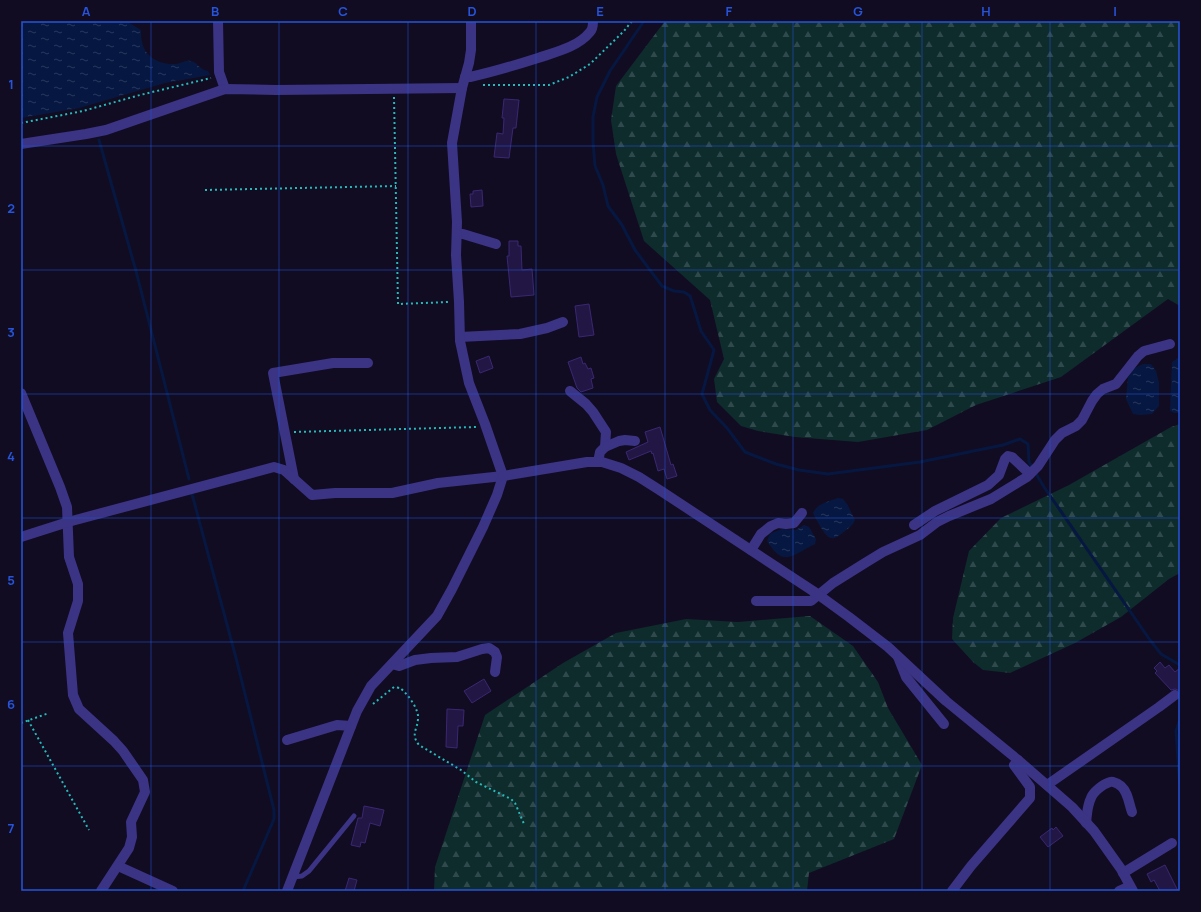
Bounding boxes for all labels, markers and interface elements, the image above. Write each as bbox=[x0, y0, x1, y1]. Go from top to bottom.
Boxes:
text: A bbox=[82, 2, 91, 20]
text: B bbox=[211, 2, 219, 20]
text: C bbox=[338, 2, 348, 20]
text: D bbox=[467, 2, 477, 20]
text: E bbox=[596, 2, 604, 20]
text: F bbox=[726, 2, 733, 20]
text: G bbox=[853, 2, 863, 20]
text: H bbox=[981, 2, 991, 20]
text: I bbox=[1113, 2, 1117, 20]
text: 1 bbox=[8, 75, 14, 93]
text: 2 bbox=[7, 199, 15, 217]
text: 3 bbox=[7, 323, 15, 341]
text: 4 bbox=[7, 447, 15, 465]
text: 5 bbox=[7, 571, 15, 589]
text: 6 bbox=[7, 695, 15, 713]
text: 7 bbox=[8, 819, 15, 837]

